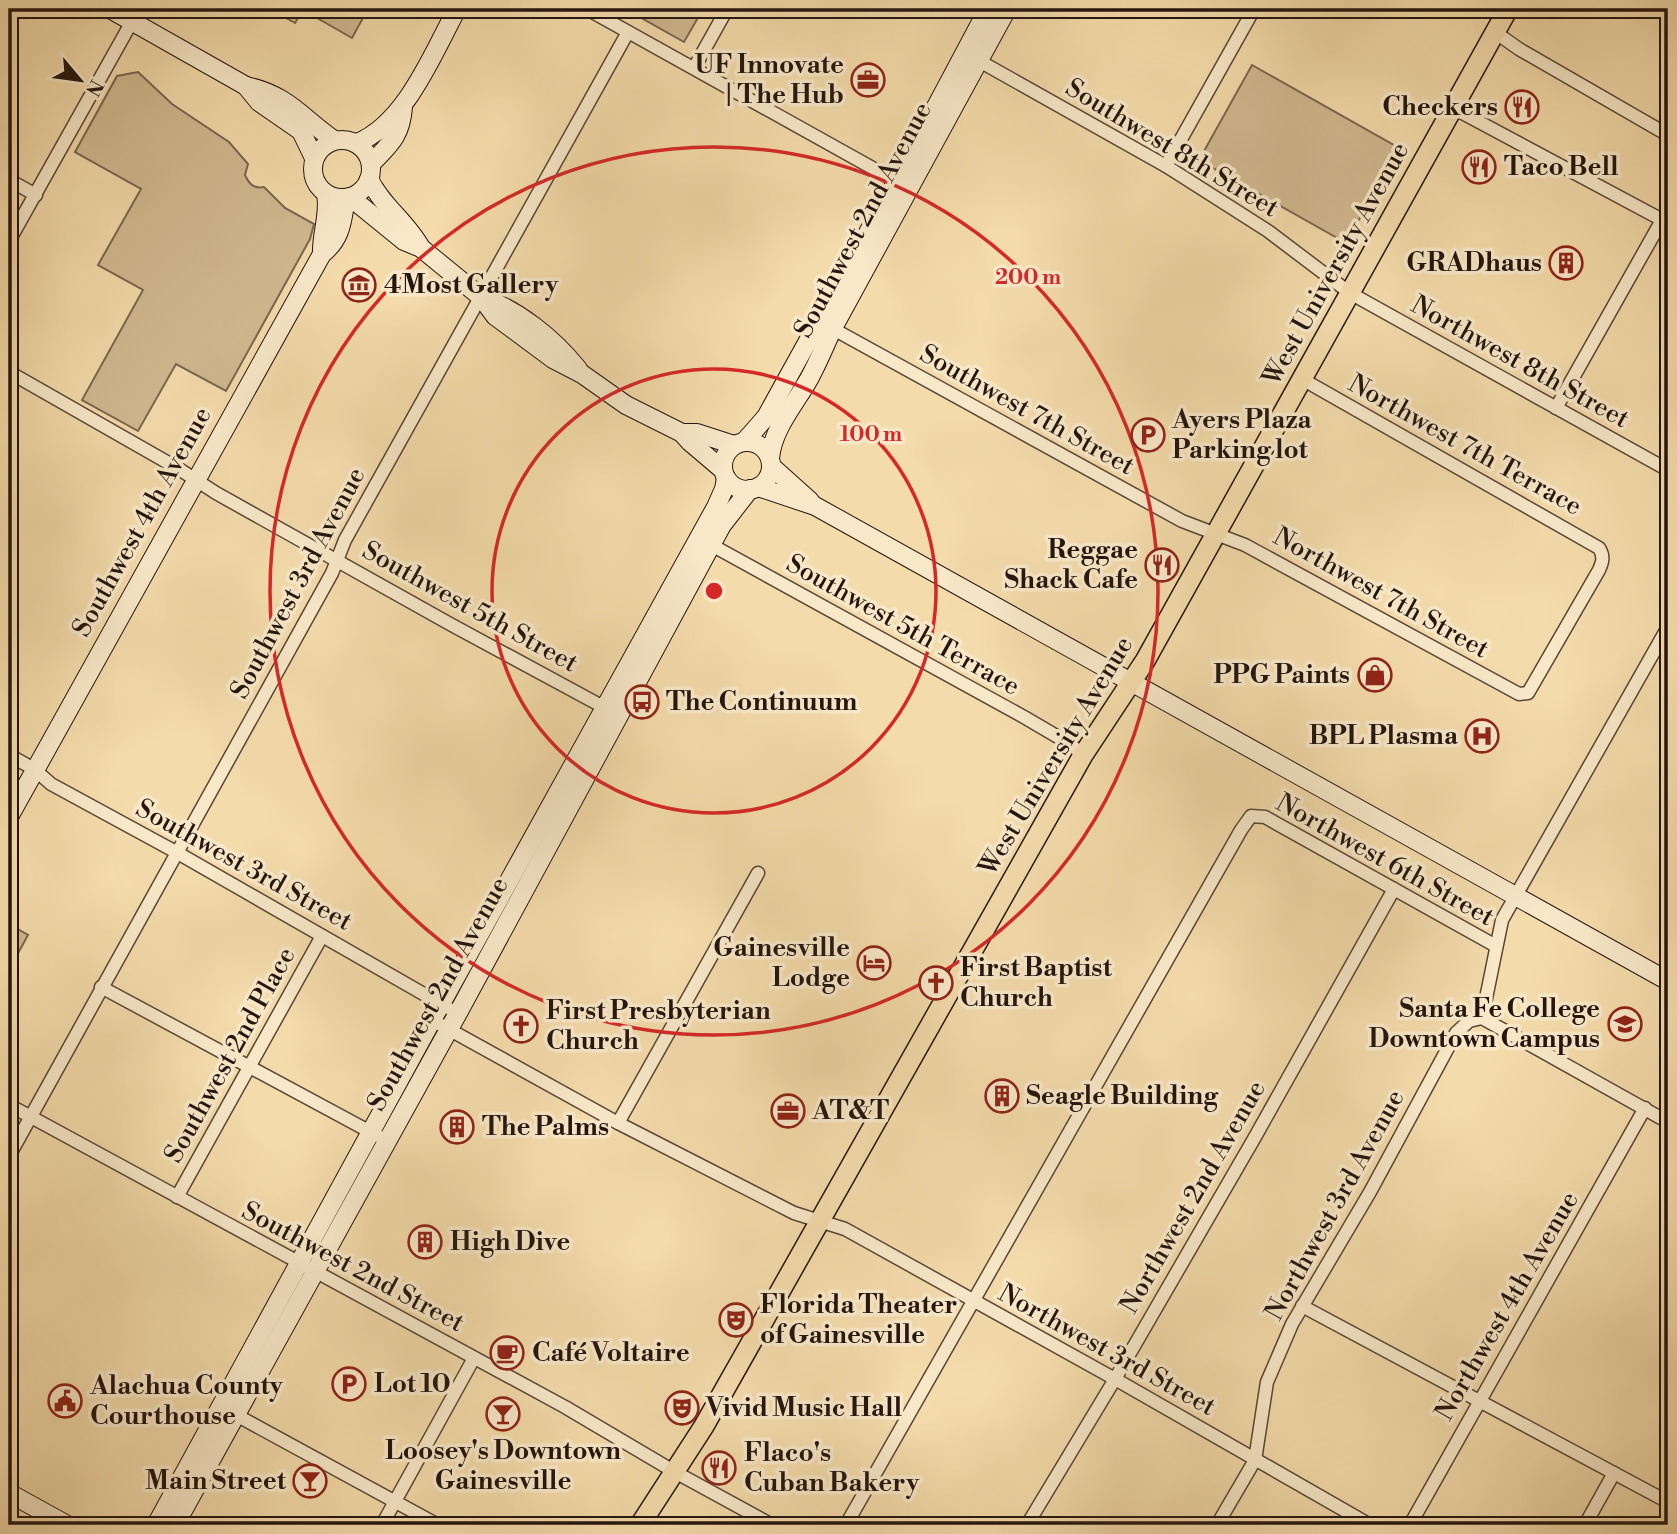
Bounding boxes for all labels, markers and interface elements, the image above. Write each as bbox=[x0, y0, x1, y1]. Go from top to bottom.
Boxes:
north arrow bbox=[46, 46, 116, 116]
place label: UF Innovate | The Hub bbox=[694, 49, 844, 111]
office icon: UF Innovate | The Hub bbox=[849, 61, 887, 99]
street label: Southwest 8th Street bbox=[1060, 72, 1284, 224]
text: N bbox=[80, 75, 108, 100]
restaurant icon: Checkers bbox=[1503, 88, 1541, 126]
place label: Checkers bbox=[1382, 91, 1498, 123]
street label: Southwest 2nd Avenue bbox=[787, 97, 939, 343]
street label: West University Avenue bbox=[1255, 137, 1416, 392]
restaurant icon: Taco Bell bbox=[1460, 148, 1498, 186]
place label: Taco Bell bbox=[1504, 151, 1619, 183]
building icon: GRADhaus bbox=[1547, 244, 1585, 282]
place label: GRADhaus bbox=[1406, 247, 1542, 279]
text: 200 m bbox=[995, 265, 1061, 291]
museum icon: 4Most Gallery bbox=[340, 266, 378, 304]
place label: 4Most Gallery bbox=[384, 269, 559, 301]
street label: Northwest 8th Street bbox=[1405, 289, 1635, 435]
street label: Southwest 7th Street bbox=[914, 338, 1140, 482]
street label: Northwest 7th Terrace bbox=[1343, 367, 1587, 523]
street label: Southwest 4th Avenue bbox=[66, 401, 218, 643]
place label: Ayers Plaza Parking lot bbox=[1171, 404, 1313, 466]
parking icon: Ayers Plaza Parking lot bbox=[1129, 416, 1167, 454]
text: 100 m bbox=[840, 422, 902, 448]
street label: Southwest 3rd Avenue bbox=[223, 462, 373, 704]
street label: Northwest 7th Street bbox=[1268, 520, 1494, 666]
street label: Southwest 5th Street bbox=[357, 534, 583, 680]
place label: Reggae Shack Cafe bbox=[1004, 534, 1138, 596]
restaurant icon: Reggae Shack Cafe bbox=[1143, 546, 1181, 584]
street label: Southwest 5th Terrace bbox=[781, 547, 1025, 703]
centre of rings bbox=[702, 579, 726, 603]
street label: West University Avenue bbox=[971, 631, 1140, 882]
shop icon: PPG Paints bbox=[1356, 656, 1394, 694]
place label: PPG Paints bbox=[1213, 659, 1350, 691]
bus stop icon: The Continuum bbox=[623, 683, 661, 721]
place label: The Continuum bbox=[666, 686, 858, 718]
hospital icon: BPL Plasma bbox=[1463, 717, 1501, 755]
place label: BPL Plasma bbox=[1309, 720, 1459, 752]
street label: Northwest 6th Street bbox=[1270, 787, 1500, 933]
street label: Southwest 3rd Street bbox=[130, 792, 358, 938]
street label: Southwest 2nd Avenue bbox=[360, 871, 516, 1117]
place label: Gainesville Lodge bbox=[713, 932, 850, 994]
street label: Southwest 2nd Place bbox=[157, 942, 303, 1168]
hotel icon: Gainesville Lodge bbox=[855, 944, 893, 982]
place label: First Baptist Church bbox=[960, 952, 1113, 1014]
church icon: First Baptist Church bbox=[917, 964, 955, 1002]
place label: Santa Fe College Downtown Campus bbox=[1369, 993, 1600, 1055]
place label: First Presbyterian Church bbox=[546, 995, 771, 1057]
school or university icon: Santa Fe College Downtown Campus bbox=[1606, 1005, 1644, 1043]
church icon: First Presbyterian Church bbox=[502, 1007, 540, 1045]
street label: Northwest 2nd Avenue bbox=[1113, 1075, 1273, 1319]
building icon: Seagle Building bbox=[983, 1077, 1021, 1115]
place label: Seagle Building bbox=[1026, 1080, 1219, 1112]
street label: Northwest 3rd Avenue bbox=[1258, 1084, 1412, 1326]
office icon: AT&T bbox=[769, 1092, 807, 1130]
place label: AT&T bbox=[811, 1095, 889, 1127]
building icon: The Palms bbox=[438, 1108, 476, 1146]
place label: The Palms bbox=[482, 1111, 609, 1143]
street label: Northwest 4th Avenue bbox=[1428, 1186, 1586, 1426]
street label: Southwest 2nd Street bbox=[236, 1195, 470, 1339]
building icon: High Dive bbox=[406, 1223, 444, 1261]
place label: High Dive bbox=[450, 1226, 570, 1258]
street label: Northwest 3rd Street bbox=[993, 1277, 1221, 1423]
place label: Florida Theater of Gainesville bbox=[760, 1289, 957, 1351]
theatre icon: Florida Theater of Gainesville bbox=[717, 1301, 755, 1339]
cafe icon: Café Voltaire bbox=[488, 1334, 526, 1372]
place label: Café Voltaire bbox=[532, 1337, 690, 1369]
parking icon: Lot 10 bbox=[330, 1365, 368, 1403]
place label: Lot 10 bbox=[374, 1368, 451, 1400]
place label: Alachua County Courthouse bbox=[89, 1370, 284, 1432]
public building icon: Alachua County Courthouse bbox=[46, 1382, 84, 1420]
theatre icon: Vivid Music Hall bbox=[663, 1389, 701, 1427]
place label: Vivid Music Hall bbox=[705, 1392, 903, 1424]
bar icon: Loosey's Downtown Gainesville bbox=[484, 1395, 522, 1433]
place label: Loosey's Downtown Gainesville bbox=[385, 1435, 621, 1497]
place label: Flaco's Cuban Bakery bbox=[744, 1437, 920, 1499]
restaurant icon: Flaco's Cuban Bakery bbox=[700, 1449, 738, 1487]
bar icon: Main Street bbox=[291, 1462, 329, 1500]
place label: Main Street bbox=[145, 1465, 287, 1497]

